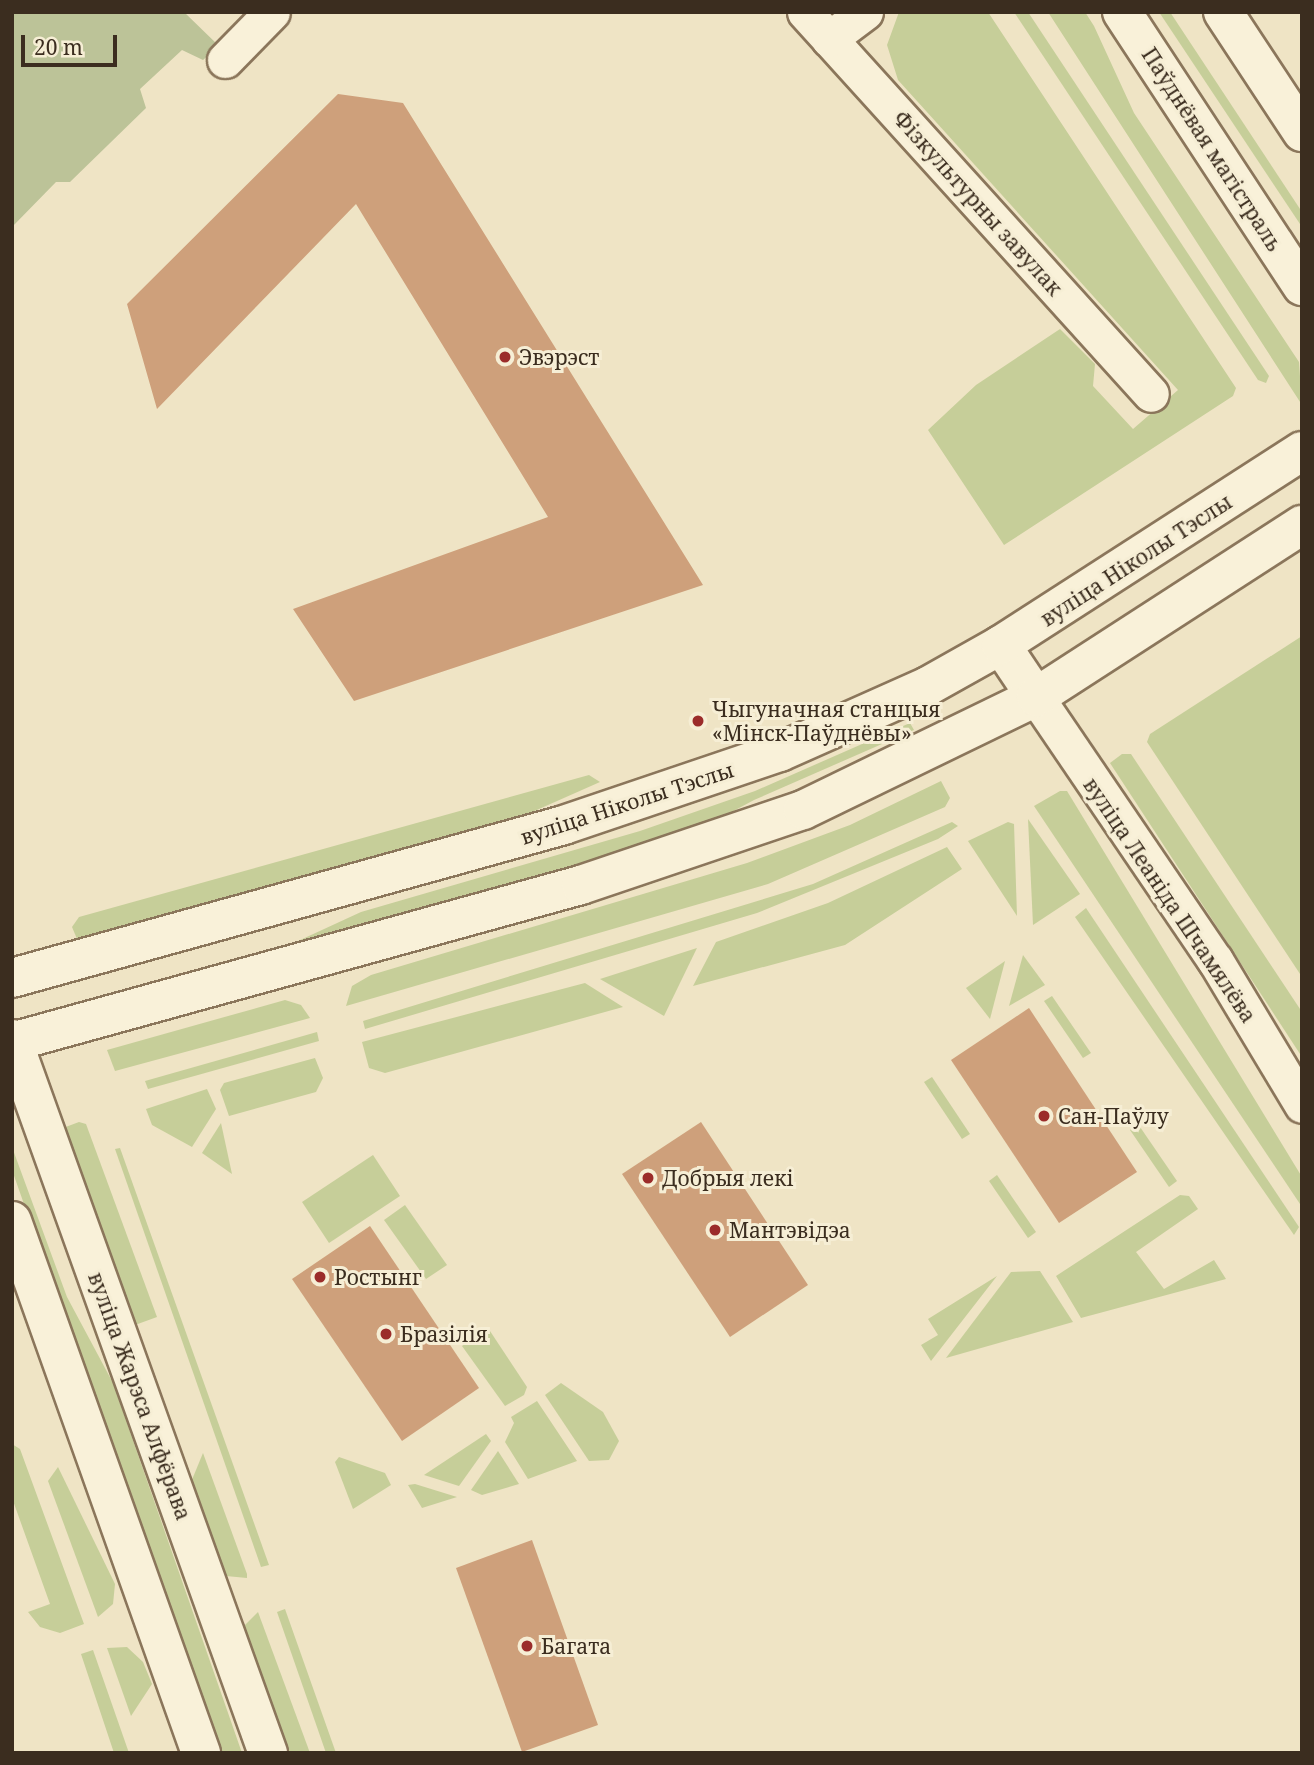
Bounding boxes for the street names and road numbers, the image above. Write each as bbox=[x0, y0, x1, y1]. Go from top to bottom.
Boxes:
street label: Паўднёвая магістраль bbox=[1137, 43, 1287, 255]
street label: Фізкультурны завулак bbox=[888, 105, 1068, 301]
street label: вуліца Ніколы Тэслы bbox=[1036, 489, 1236, 631]
street label: вуліца Ніколы Тэслы bbox=[517, 757, 737, 849]
street label: вуліца Леаніда Шчамялёва bbox=[1078, 773, 1262, 1027]
street label: вуліца Жарэса Алфёрава bbox=[83, 1269, 197, 1523]

